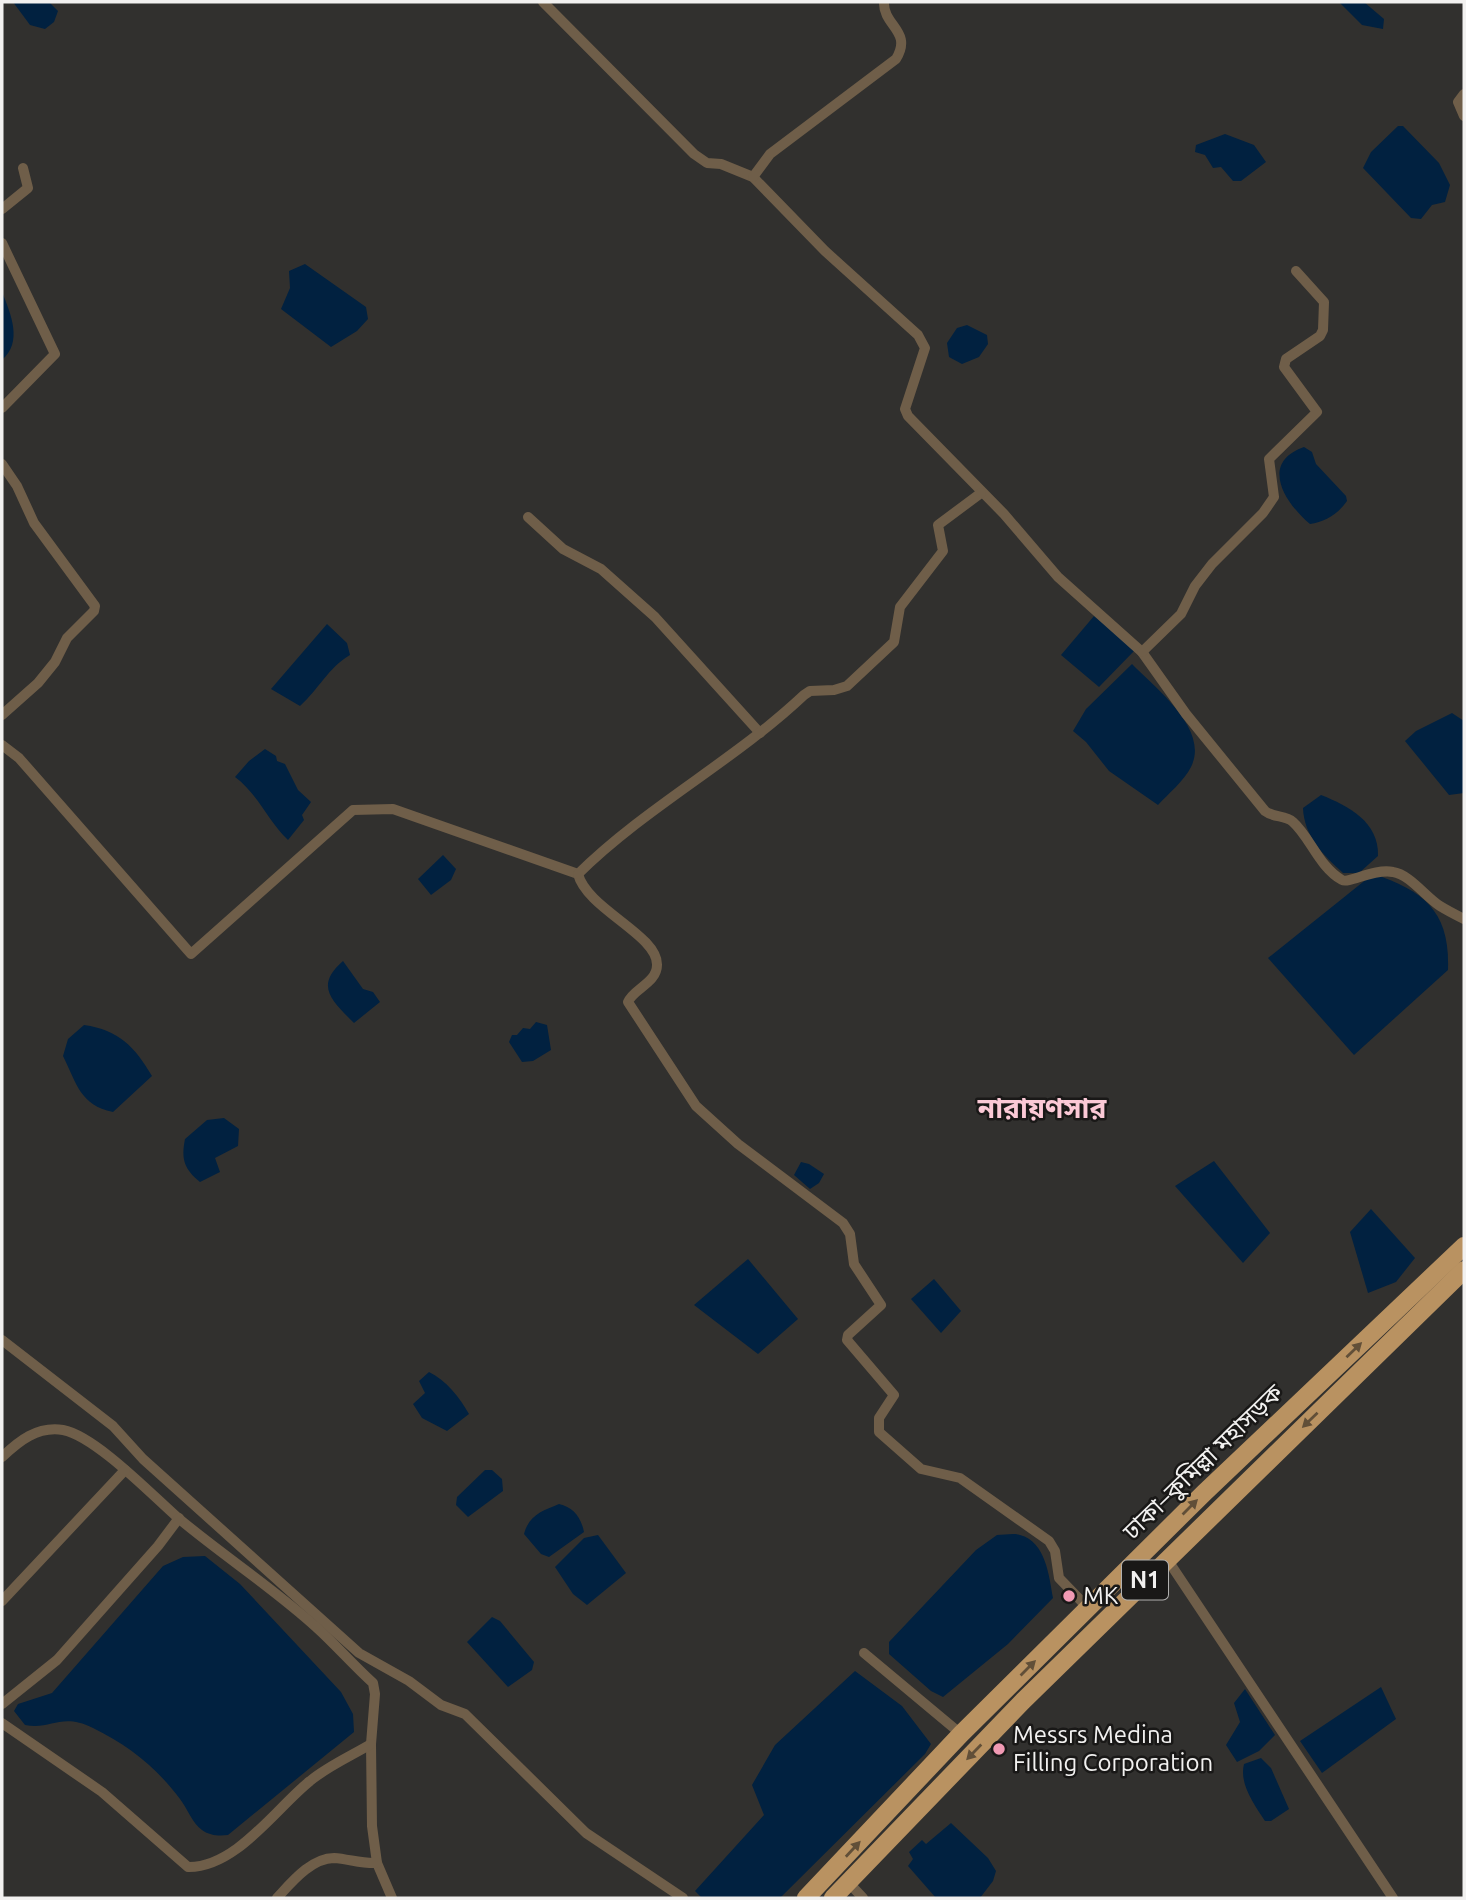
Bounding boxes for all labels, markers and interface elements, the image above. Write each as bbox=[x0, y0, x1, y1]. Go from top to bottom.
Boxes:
district label: নারায়ণসার bbox=[977, 1092, 1107, 1123]
one-way arrow bbox=[1345, 1343, 1362, 1359]
street label: ঢাকা–কুমিল্লা মহাসড়ক bbox=[1117, 1378, 1289, 1546]
one-way arrow bbox=[1302, 1411, 1319, 1427]
one-way arrow bbox=[1181, 1499, 1198, 1516]
road number: N1 bbox=[1122, 1560, 1168, 1600]
place label: MK bbox=[1083, 1582, 1119, 1609]
marker: MK bbox=[1061, 1588, 1077, 1604]
one-way arrow bbox=[1020, 1659, 1037, 1676]
place label: Messrs Medina Filling Corporation bbox=[1013, 1721, 1213, 1776]
marker: Messrs Medina Filling Corporation bbox=[991, 1741, 1007, 1757]
one-way arrow bbox=[966, 1743, 982, 1760]
one-way arrow bbox=[845, 1840, 861, 1858]

